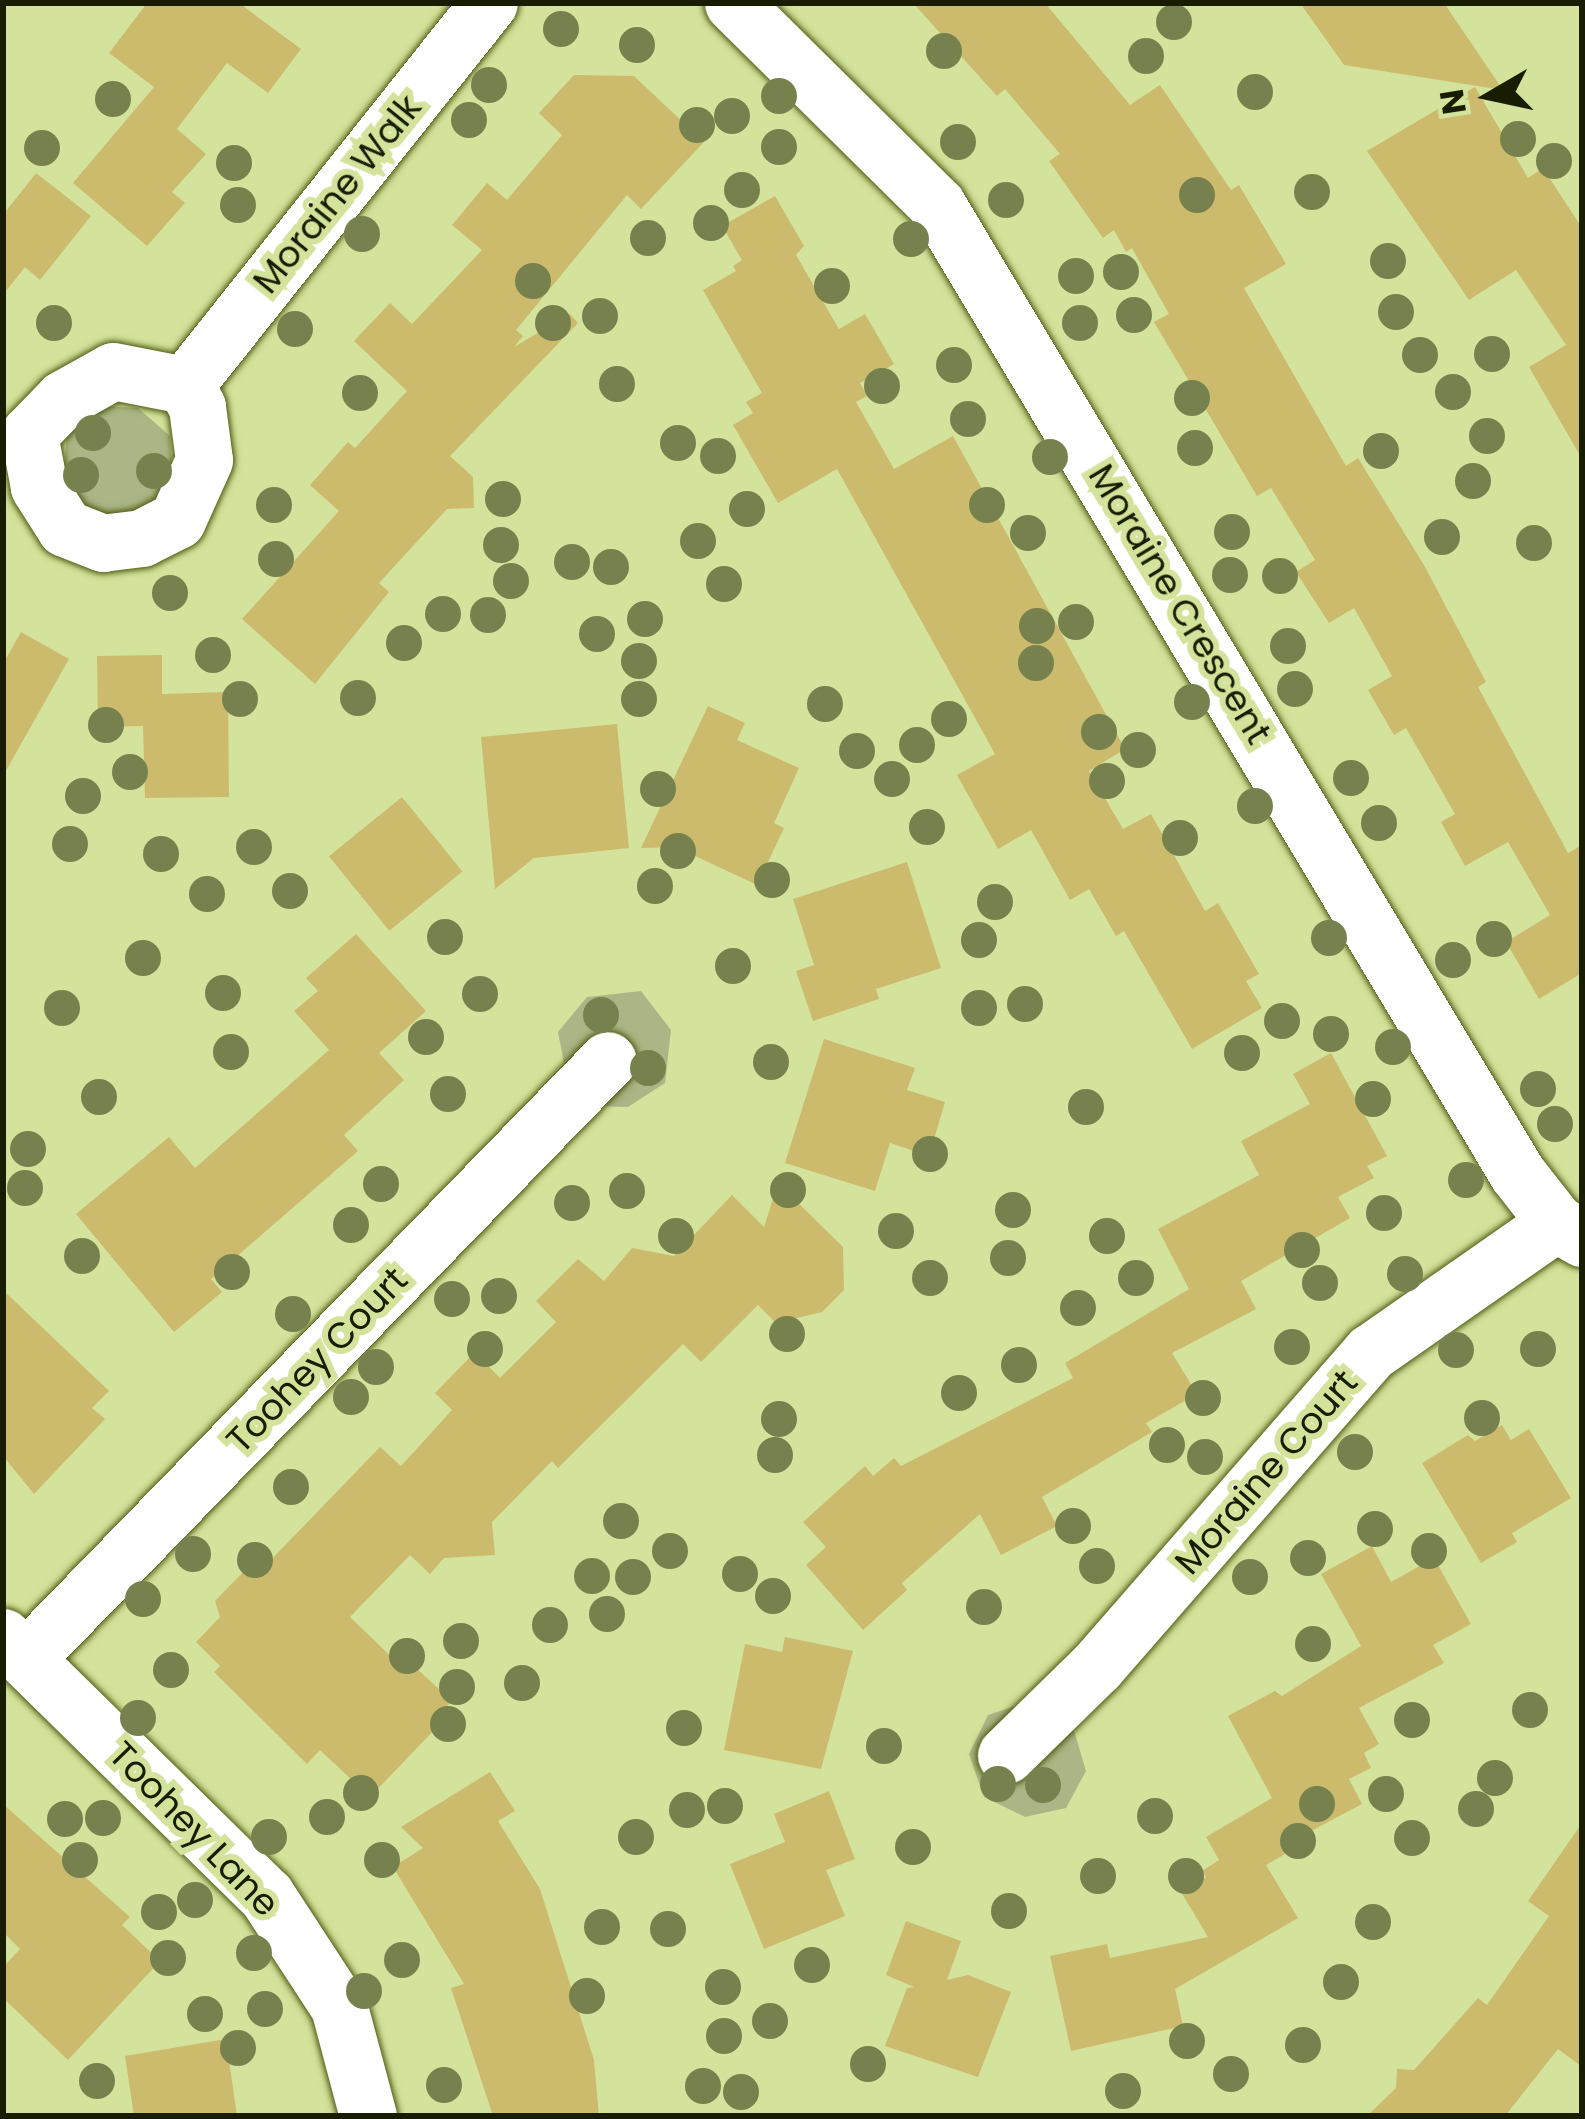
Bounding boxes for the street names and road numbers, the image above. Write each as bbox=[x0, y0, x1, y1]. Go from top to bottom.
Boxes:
street label: Moraine Walk bbox=[244, 86, 430, 302]
street label: Moraine Crescent bbox=[1080, 456, 1280, 752]
street label: Toohey Court bbox=[218, 1258, 416, 1462]
street label: Moraine Court bbox=[1166, 1361, 1366, 1583]
street label: Toohey Lane bbox=[100, 1733, 288, 1925]

